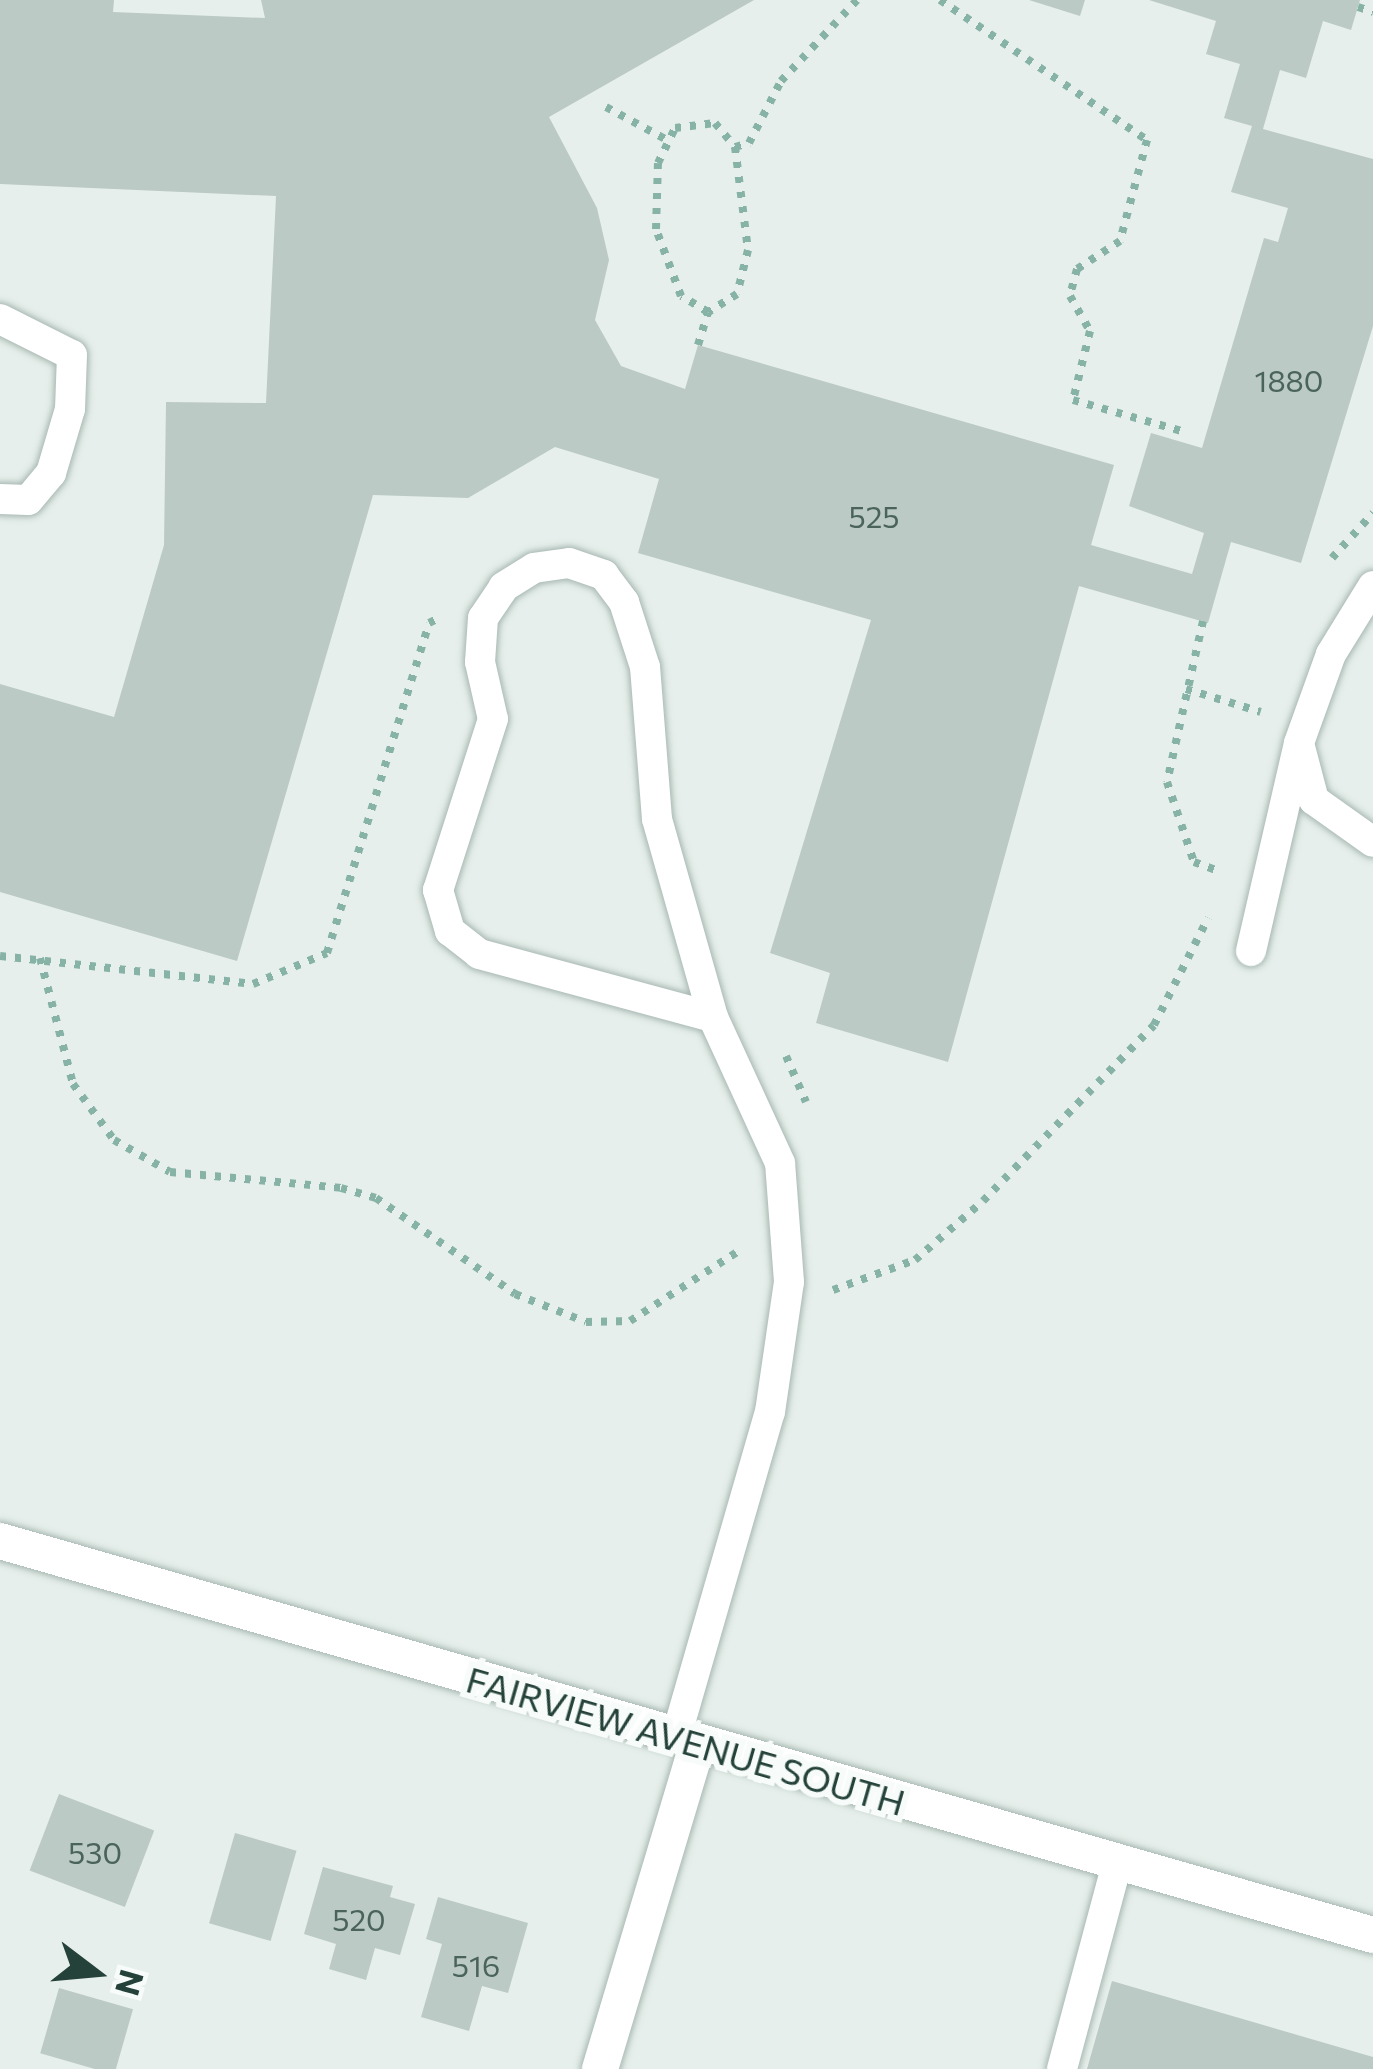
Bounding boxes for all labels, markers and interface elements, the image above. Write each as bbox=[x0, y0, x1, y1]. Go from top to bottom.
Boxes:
house number: 1880 bbox=[1255, 362, 1323, 398]
house number: 525 bbox=[848, 498, 900, 534]
street label: FAIRVIEW AVENUE SOUTH bbox=[462, 1657, 910, 1823]
house number: 530 bbox=[68, 1834, 122, 1870]
house number: 520 bbox=[332, 1901, 386, 1937]
north arrow bbox=[36, 1913, 156, 2033]
house number: 516 bbox=[452, 1947, 500, 1983]
text: N bbox=[108, 1966, 154, 2001]

